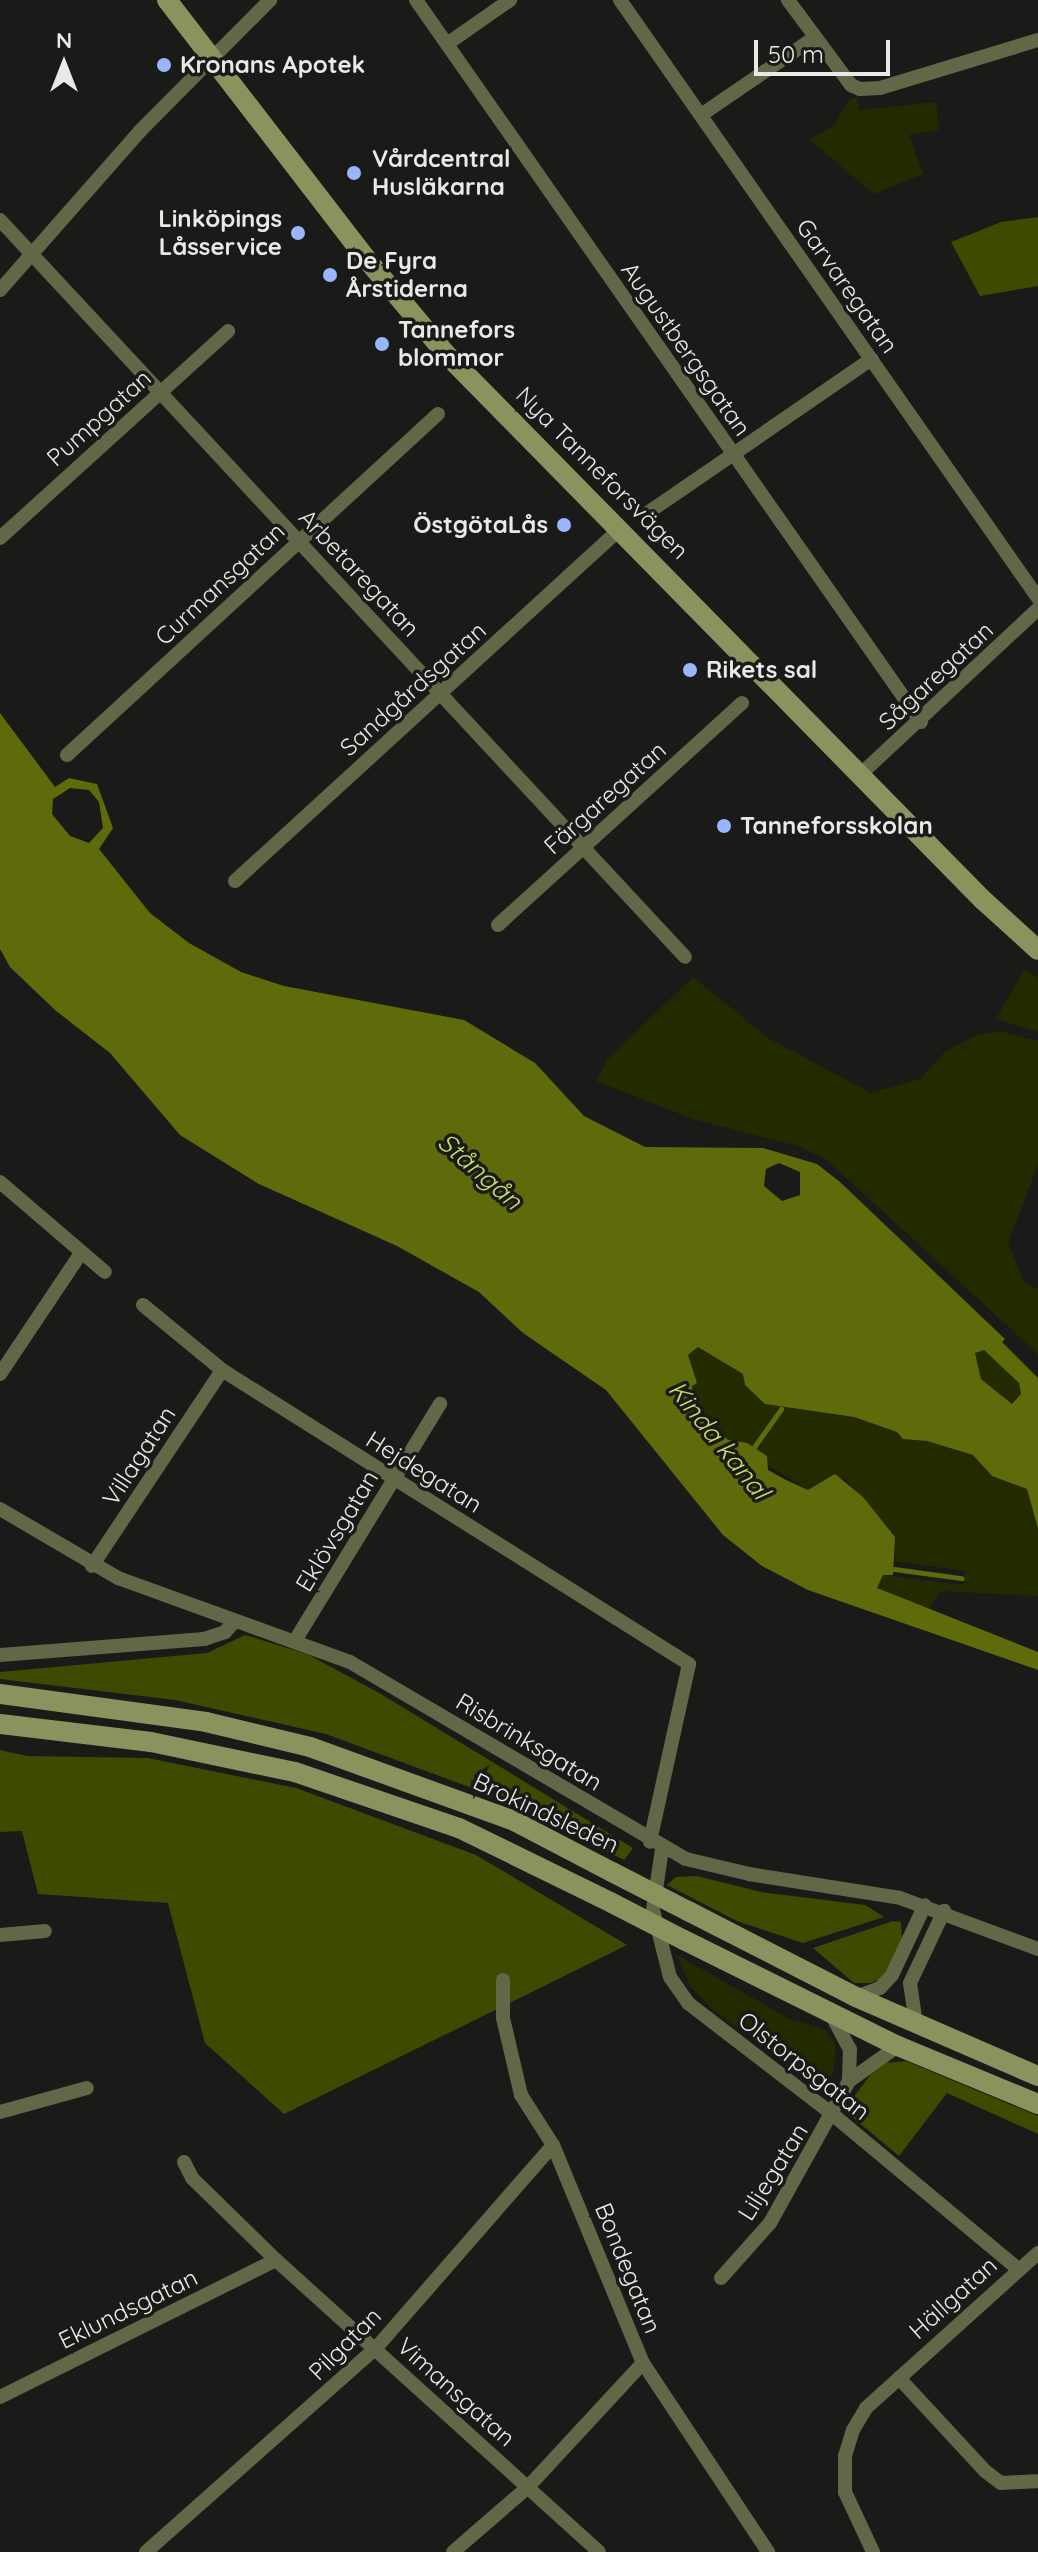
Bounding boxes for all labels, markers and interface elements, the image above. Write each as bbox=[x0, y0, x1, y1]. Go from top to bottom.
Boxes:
north arrow bbox=[24, 24, 104, 104]
scale bar bbox=[758, 24, 894, 74]
text: N bbox=[56, 26, 72, 54]
text: 50 m bbox=[768, 39, 824, 69]
place label: Kronans Apotek bbox=[180, 51, 365, 79]
marker: Kronans Apotek bbox=[155, 56, 173, 74]
place label: Vårdcentral Husläkarna bbox=[372, 145, 510, 201]
marker: Vårdcentral Husläkarna bbox=[343, 162, 365, 184]
place label: Linköpings Låsservice bbox=[158, 205, 282, 261]
street label: Garvaregatan bbox=[790, 213, 904, 359]
marker: Linköpings Låsservice bbox=[289, 224, 307, 242]
place label: De Fyra Årstiderna bbox=[346, 247, 468, 303]
street label: Augustbergsgatan bbox=[615, 257, 757, 441]
marker: De Fyra Årstiderna bbox=[321, 266, 339, 284]
place label: Tannefors blommor bbox=[398, 316, 515, 372]
marker: Tannefors blommor bbox=[373, 335, 391, 353]
street label: Pumpgatan bbox=[41, 364, 157, 472]
street label: Nya Tanneforsvägen bbox=[510, 381, 694, 565]
street label: Arbetaregatan bbox=[293, 503, 425, 643]
place label: ÖstgötaLås bbox=[413, 511, 548, 539]
marker: ÖstgötaLås bbox=[555, 516, 573, 534]
street label: Curmansgatan bbox=[149, 517, 291, 651]
street label: Sandgårdsgatan bbox=[334, 616, 492, 762]
street label: Sågaregatan bbox=[873, 616, 999, 736]
place label: Rikets sal bbox=[706, 656, 817, 684]
marker: Rikets sal bbox=[681, 661, 699, 679]
street label: Färgaregatan bbox=[538, 736, 672, 860]
place label: Tanneforsskolan bbox=[740, 812, 933, 840]
marker: Tanneforsskolan bbox=[715, 817, 733, 835]
water label: Stångån bbox=[432, 1126, 528, 1216]
water label: Kinda kanal bbox=[662, 1375, 776, 1505]
street label: Villagatan bbox=[96, 1401, 182, 1511]
street label: Hejdegatan bbox=[361, 1425, 487, 1519]
street label: Eklövsgatan bbox=[290, 1465, 384, 1597]
street label: Risbrinksgatan bbox=[451, 1687, 607, 1797]
street label: Brokindsleden bbox=[469, 1767, 623, 1859]
street label: Olstorpsgatan bbox=[733, 2006, 875, 2126]
street label: Liljegatan bbox=[732, 2118, 814, 2226]
street label: Bondegatan bbox=[589, 2199, 667, 2337]
street label: Hällgatan bbox=[903, 2251, 1003, 2345]
street label: Eklundsgatan bbox=[54, 2263, 202, 2355]
street label: Pilgatan bbox=[303, 2302, 387, 2386]
street label: Vimansgatan bbox=[391, 2332, 521, 2452]

